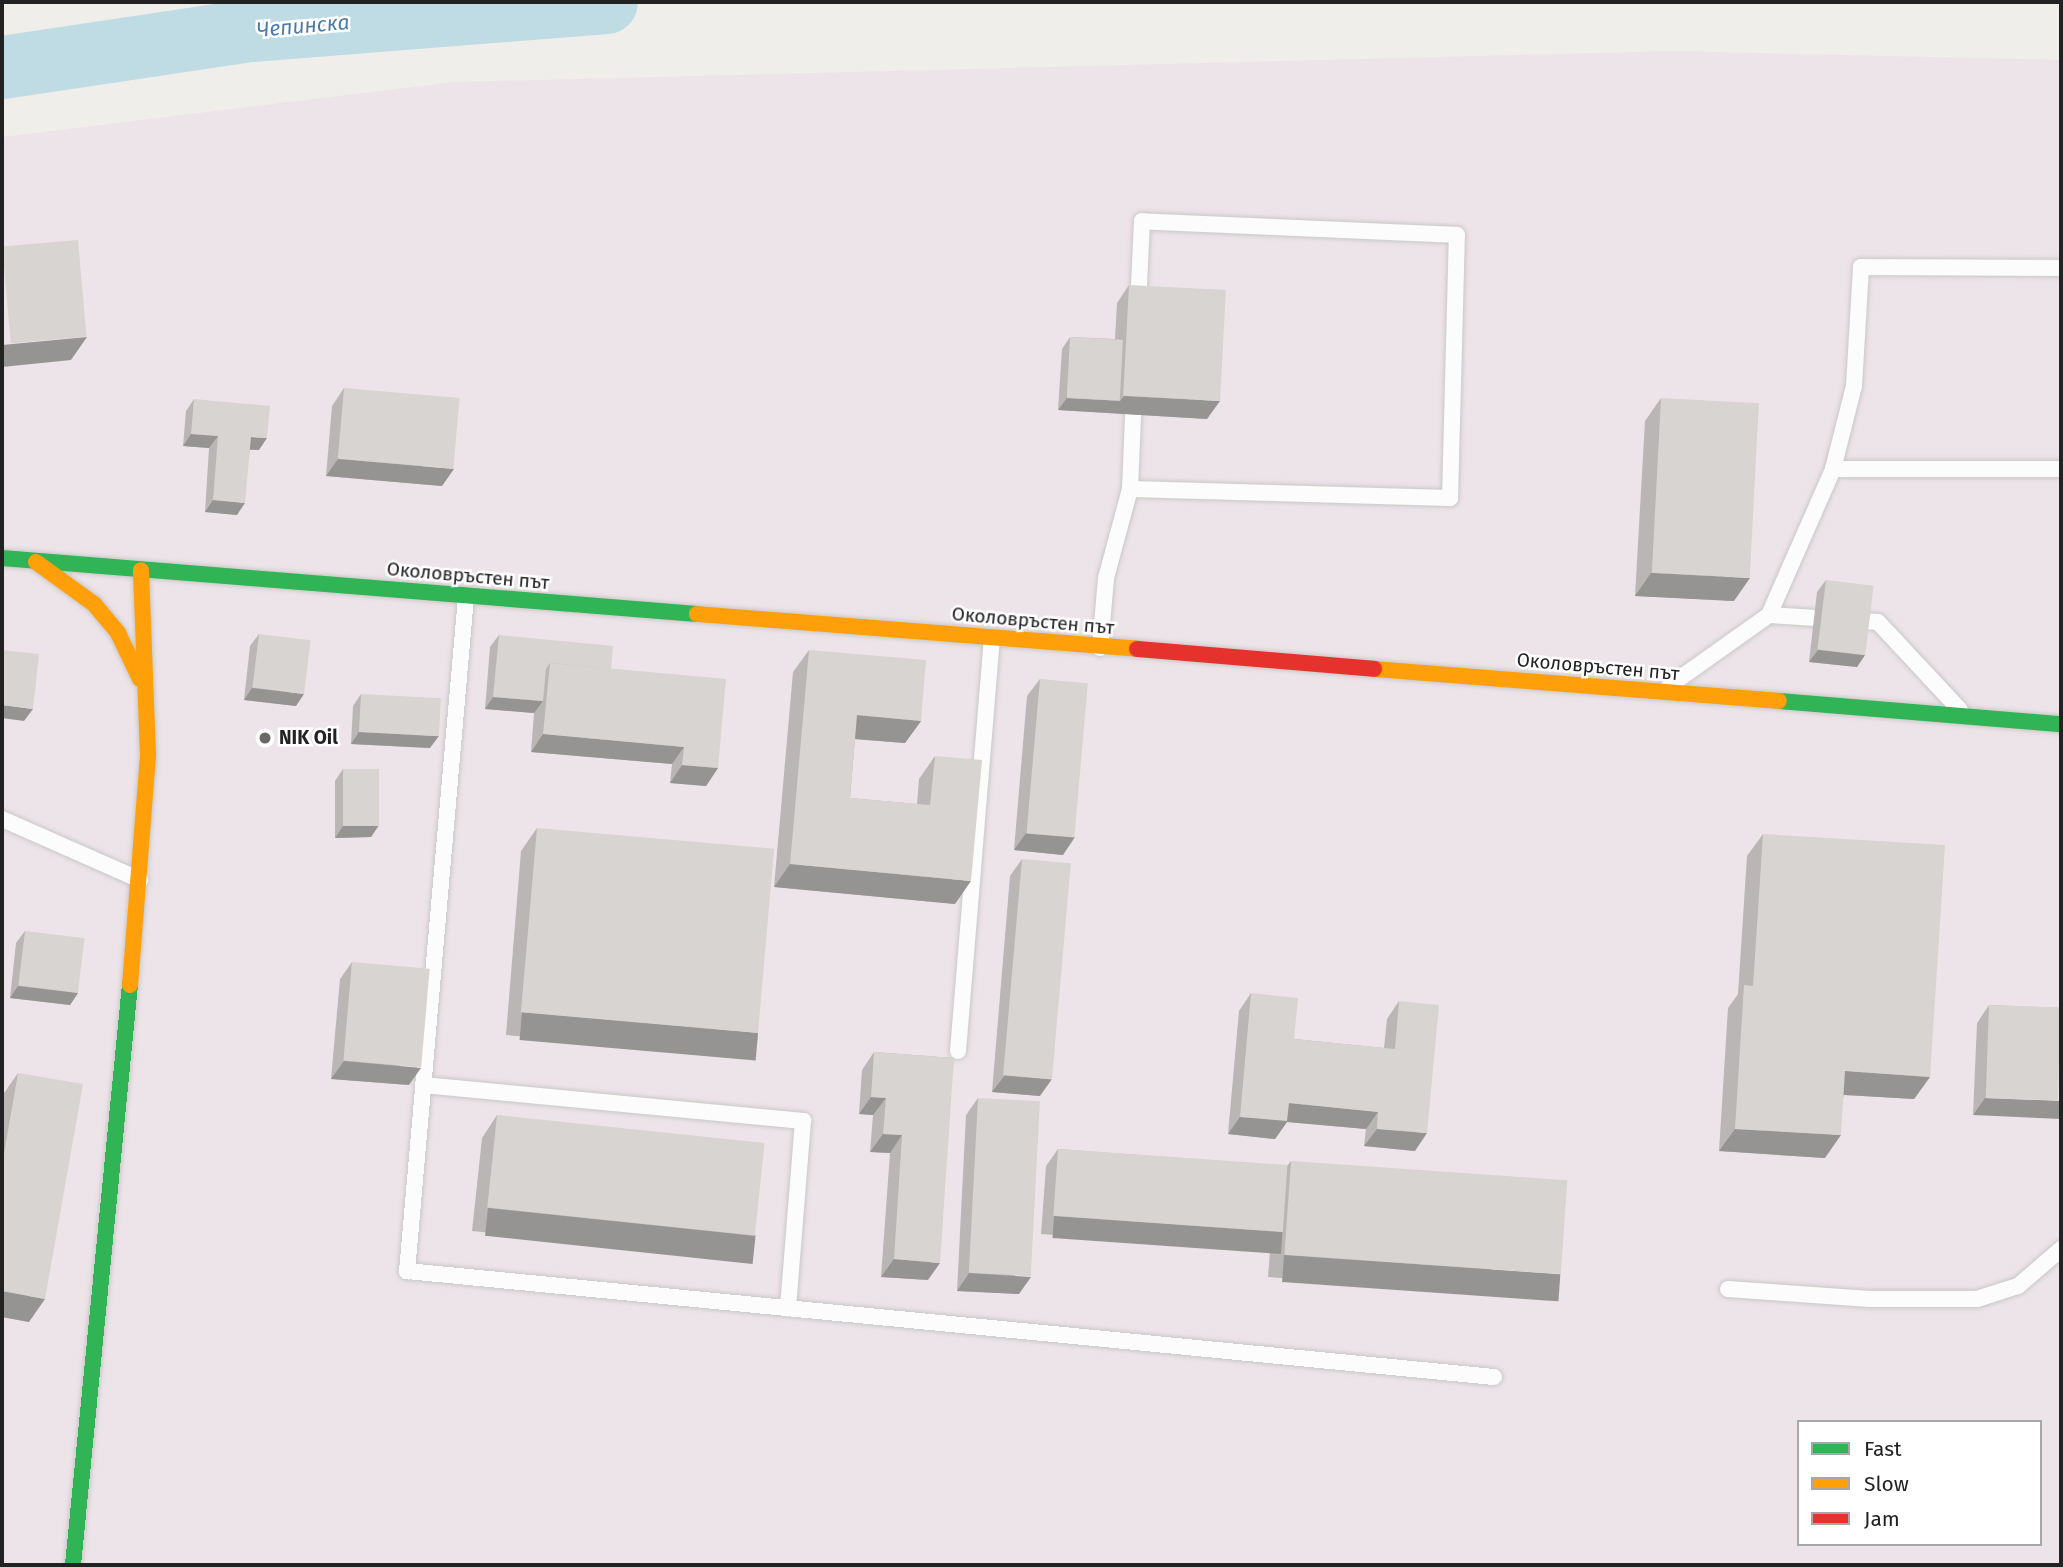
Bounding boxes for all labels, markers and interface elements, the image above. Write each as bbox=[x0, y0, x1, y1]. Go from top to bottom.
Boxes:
water label: Чепинска bbox=[256, 9, 350, 43]
street label: Околовръстен път bbox=[386, 558, 550, 594]
street label: Околовръстен път bbox=[951, 603, 1115, 639]
street label: Околовръстен път bbox=[1516, 649, 1680, 685]
place label: NIK Oil bbox=[279, 727, 338, 749]
marker: NIK Oil bbox=[257, 730, 273, 746]
legend bbox=[1797, 1420, 2042, 1546]
text: Fast bbox=[1864, 1436, 1902, 1462]
text: Slow bbox=[1864, 1471, 1909, 1497]
text: Jam bbox=[1864, 1506, 1900, 1532]

